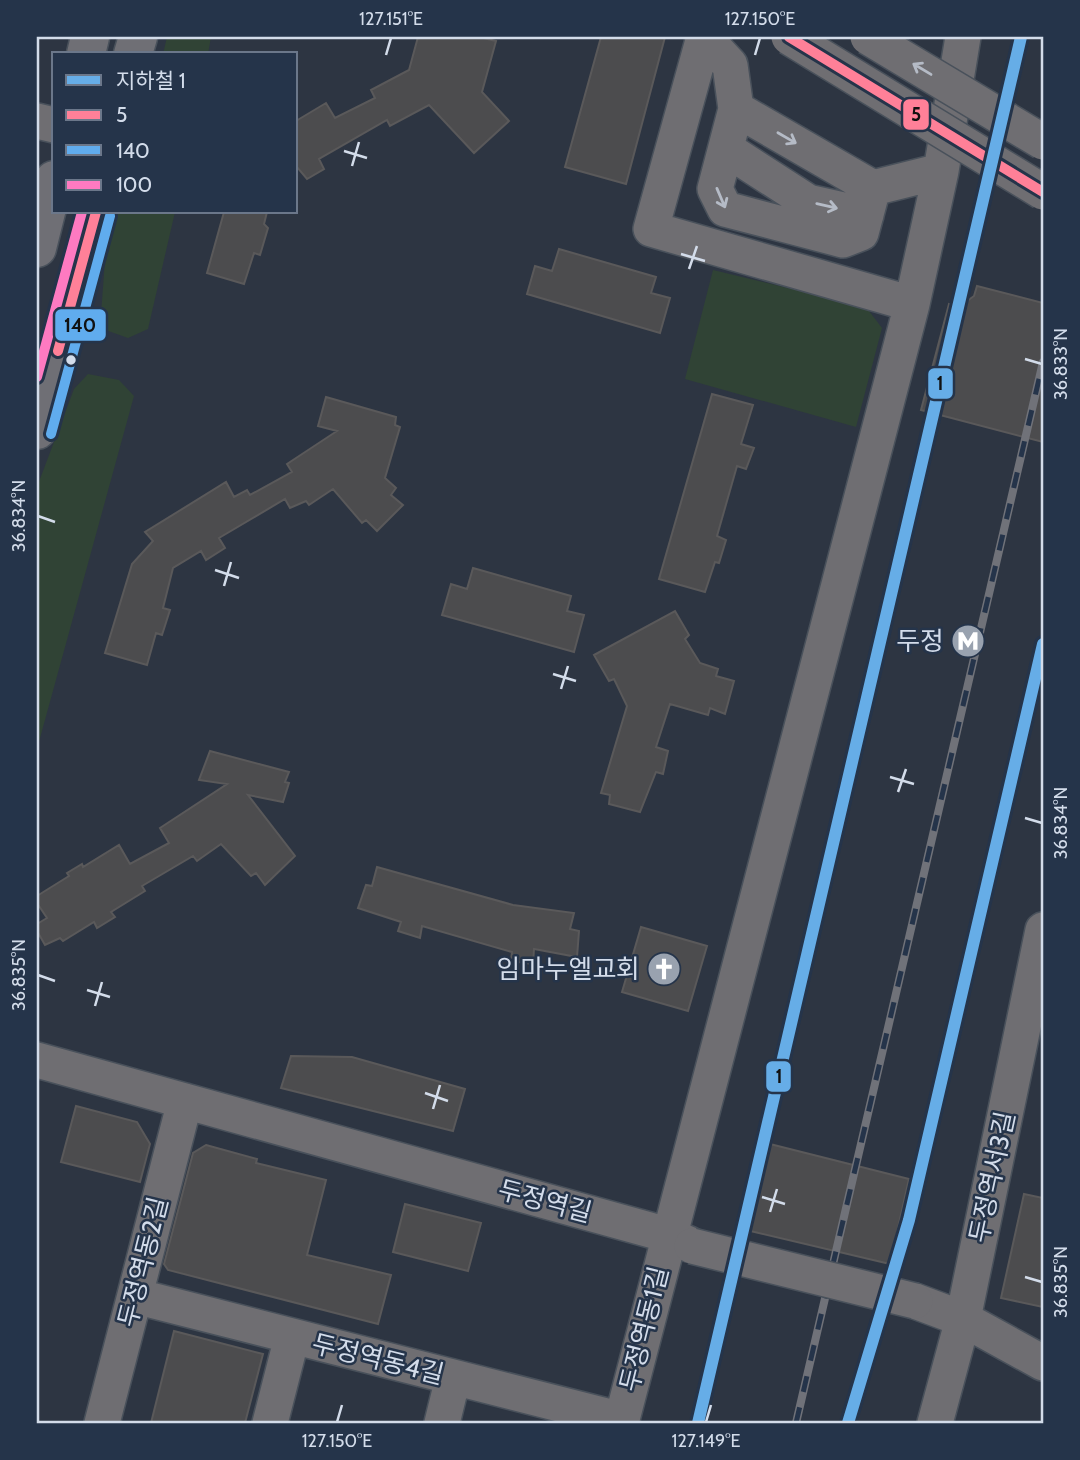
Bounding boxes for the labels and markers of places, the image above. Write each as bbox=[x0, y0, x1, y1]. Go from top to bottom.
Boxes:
unlabelled marker bbox=[64, 353, 78, 367]
metro station icon: 두정 bbox=[949, 622, 987, 660]
place label: 두정 bbox=[896, 625, 944, 657]
church icon: 임마누엘교회 bbox=[645, 950, 683, 988]
place label: 임마누엘교회 bbox=[496, 953, 640, 985]

